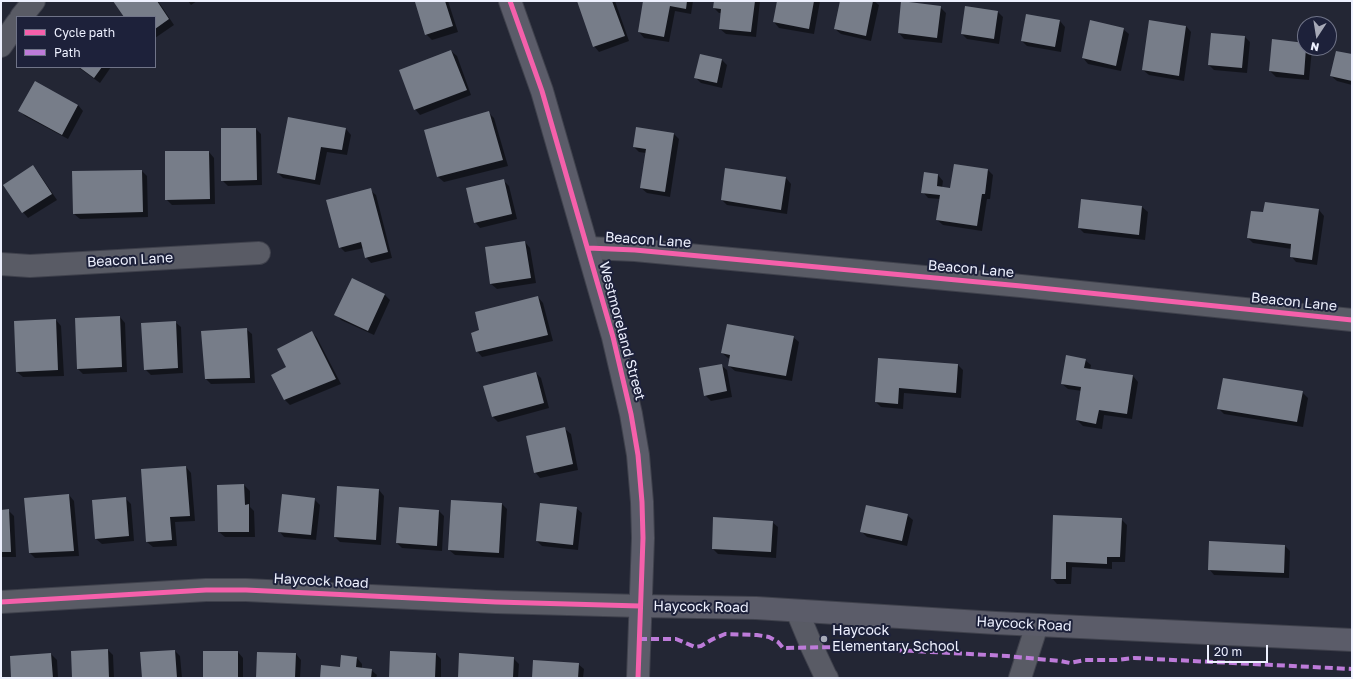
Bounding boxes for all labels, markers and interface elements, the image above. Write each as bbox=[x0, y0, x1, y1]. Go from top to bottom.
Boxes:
legend bbox=[16, 16, 156, 68]
north arrow bbox=[1297, 16, 1337, 56]
text: Cycle path bbox=[54, 25, 115, 40]
text: N bbox=[1309, 40, 1320, 54]
text: Path bbox=[54, 45, 81, 60]
street label: Beacon Lane bbox=[604, 229, 692, 251]
street label: Beacon Lane bbox=[86, 249, 174, 271]
street label: Beacon Lane bbox=[927, 257, 1015, 281]
street label: Westmoreland Street bbox=[595, 260, 649, 402]
street label: Beacon Lane bbox=[1250, 289, 1338, 315]
street label: Haycock Road bbox=[273, 570, 369, 592]
street label: Haycock Road bbox=[653, 598, 749, 616]
street label: Haycock Road bbox=[976, 613, 1072, 635]
place label: Haycock Elementary School bbox=[832, 623, 959, 656]
marker: Haycock Elementary School bbox=[819, 634, 829, 644]
scale bar bbox=[1209, 637, 1270, 663]
text: 20 m bbox=[1214, 644, 1242, 659]

